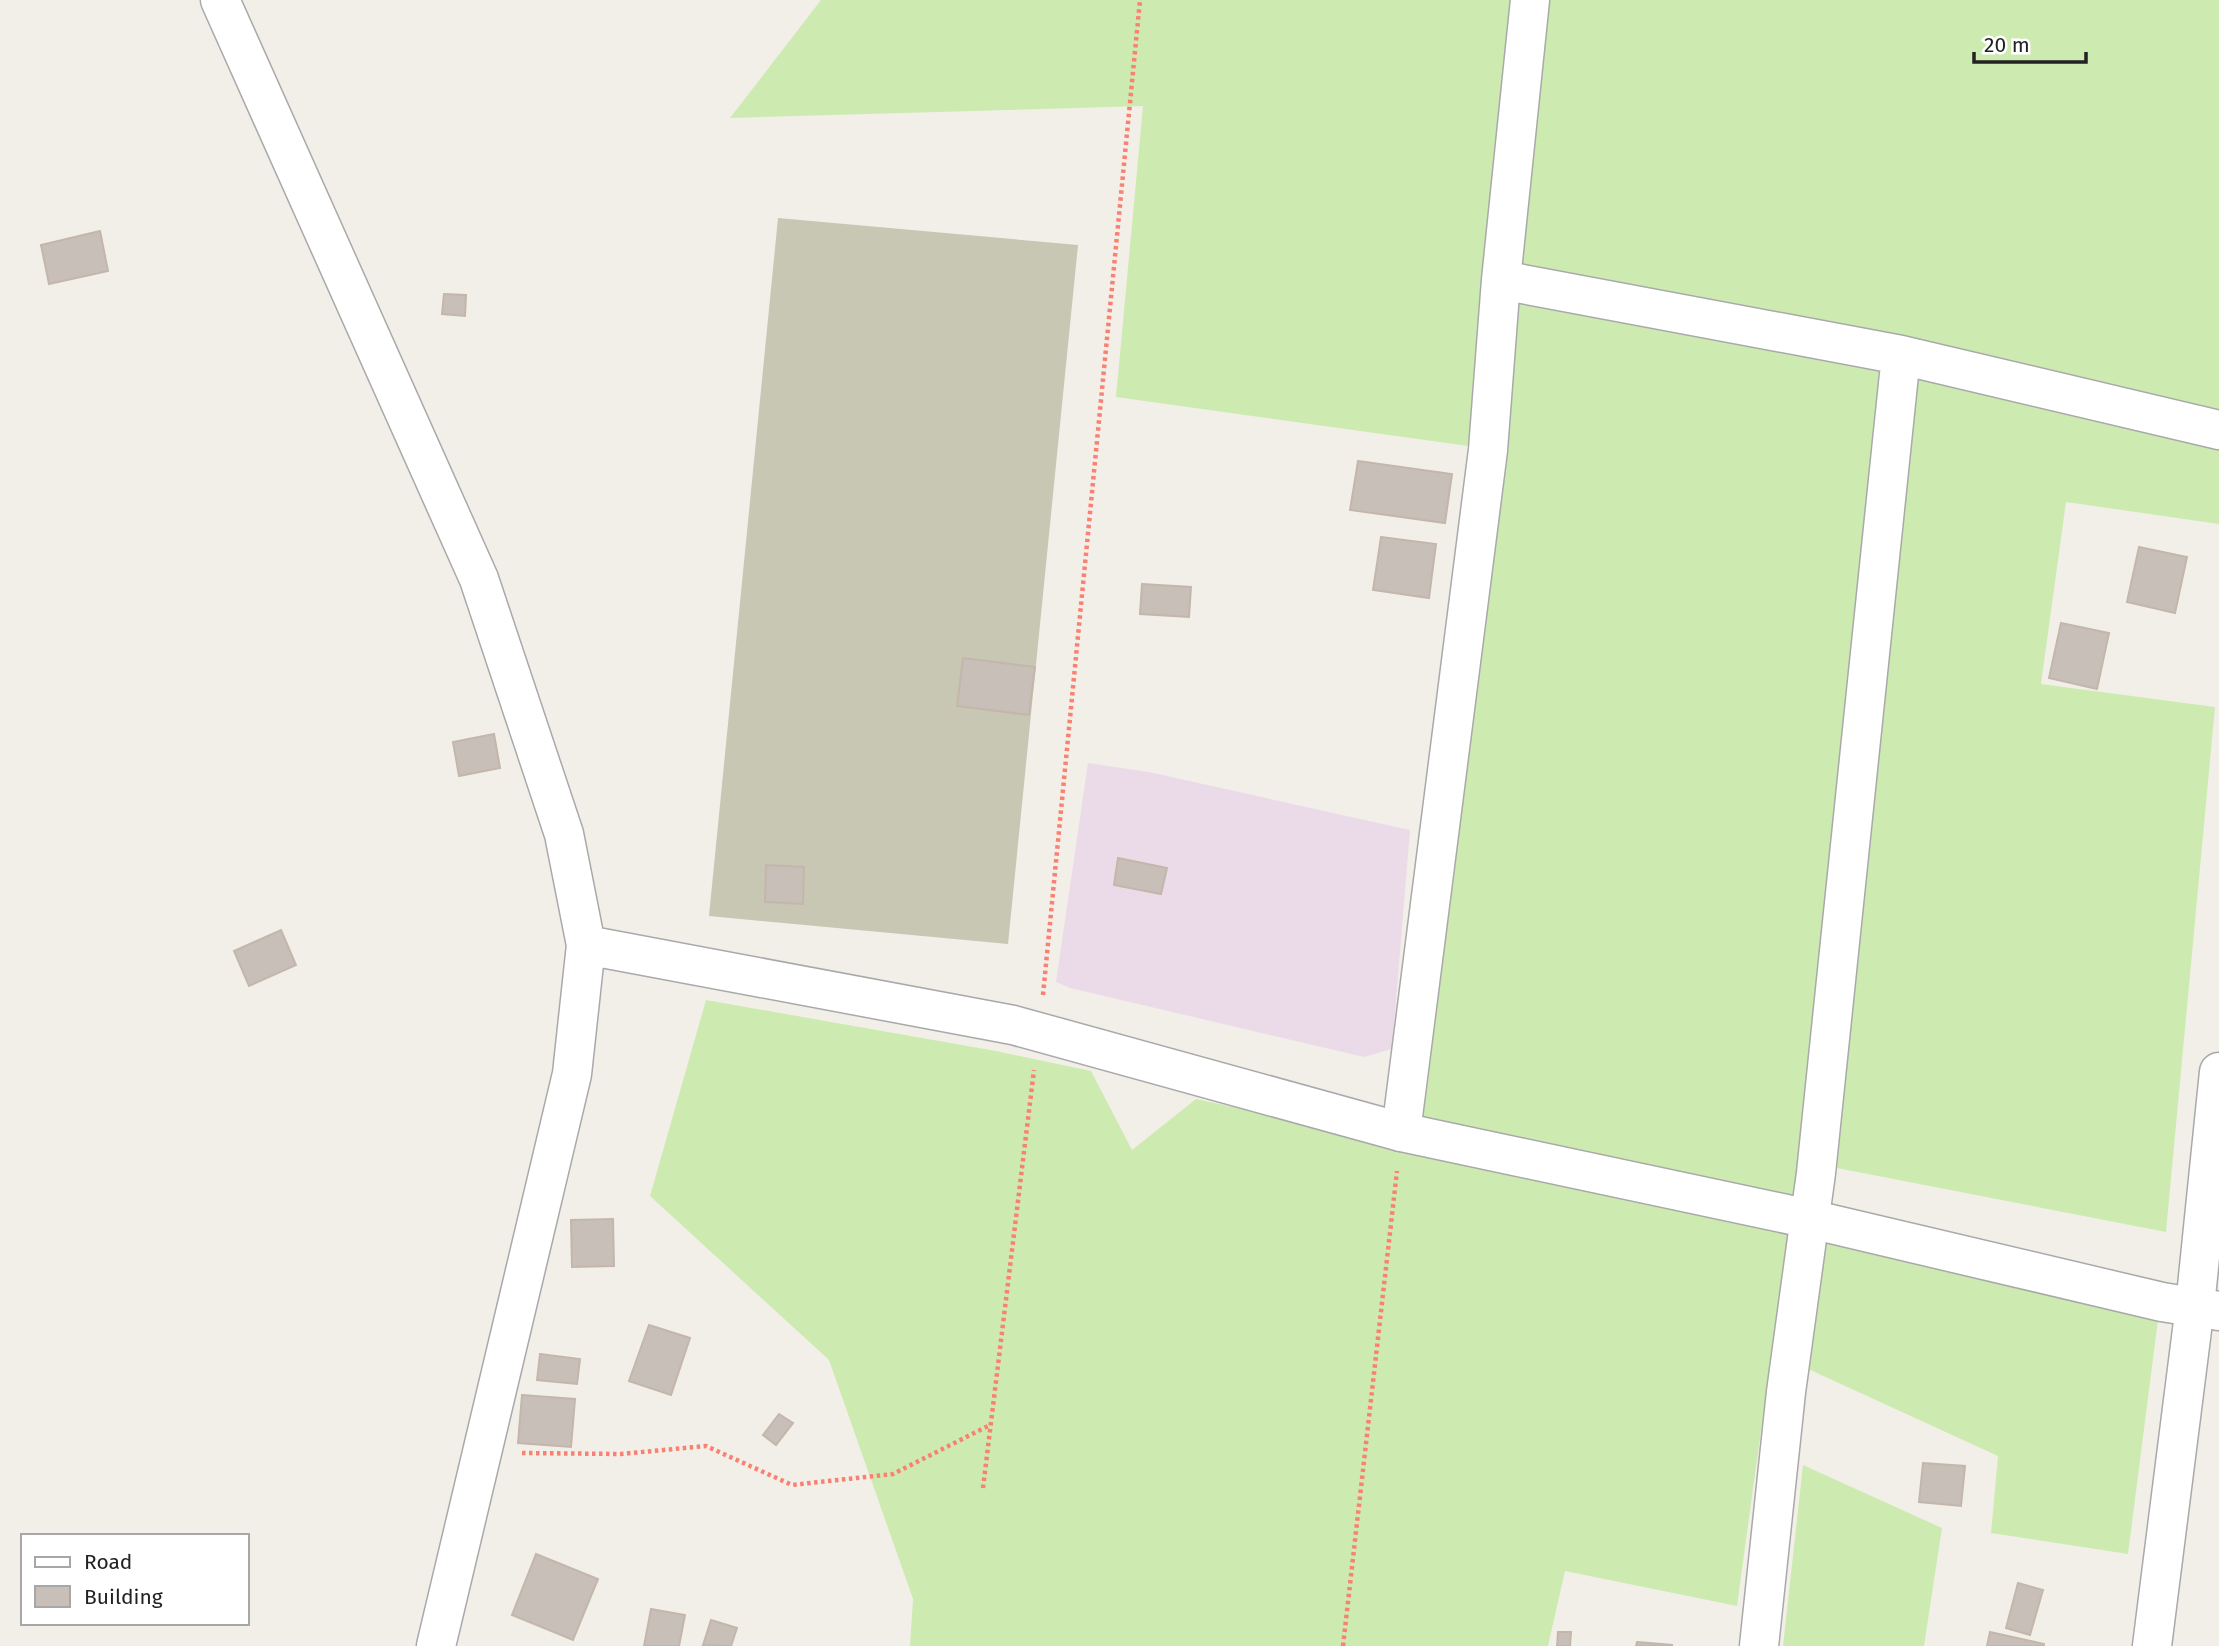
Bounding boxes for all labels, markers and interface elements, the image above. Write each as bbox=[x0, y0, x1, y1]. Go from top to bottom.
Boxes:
scale bar bbox=[1974, 21, 2086, 65]
text: 20 m bbox=[1984, 32, 2030, 58]
legend bbox=[21, 1534, 248, 1625]
text: Road bbox=[84, 1549, 132, 1575]
text: Building bbox=[84, 1584, 163, 1610]

